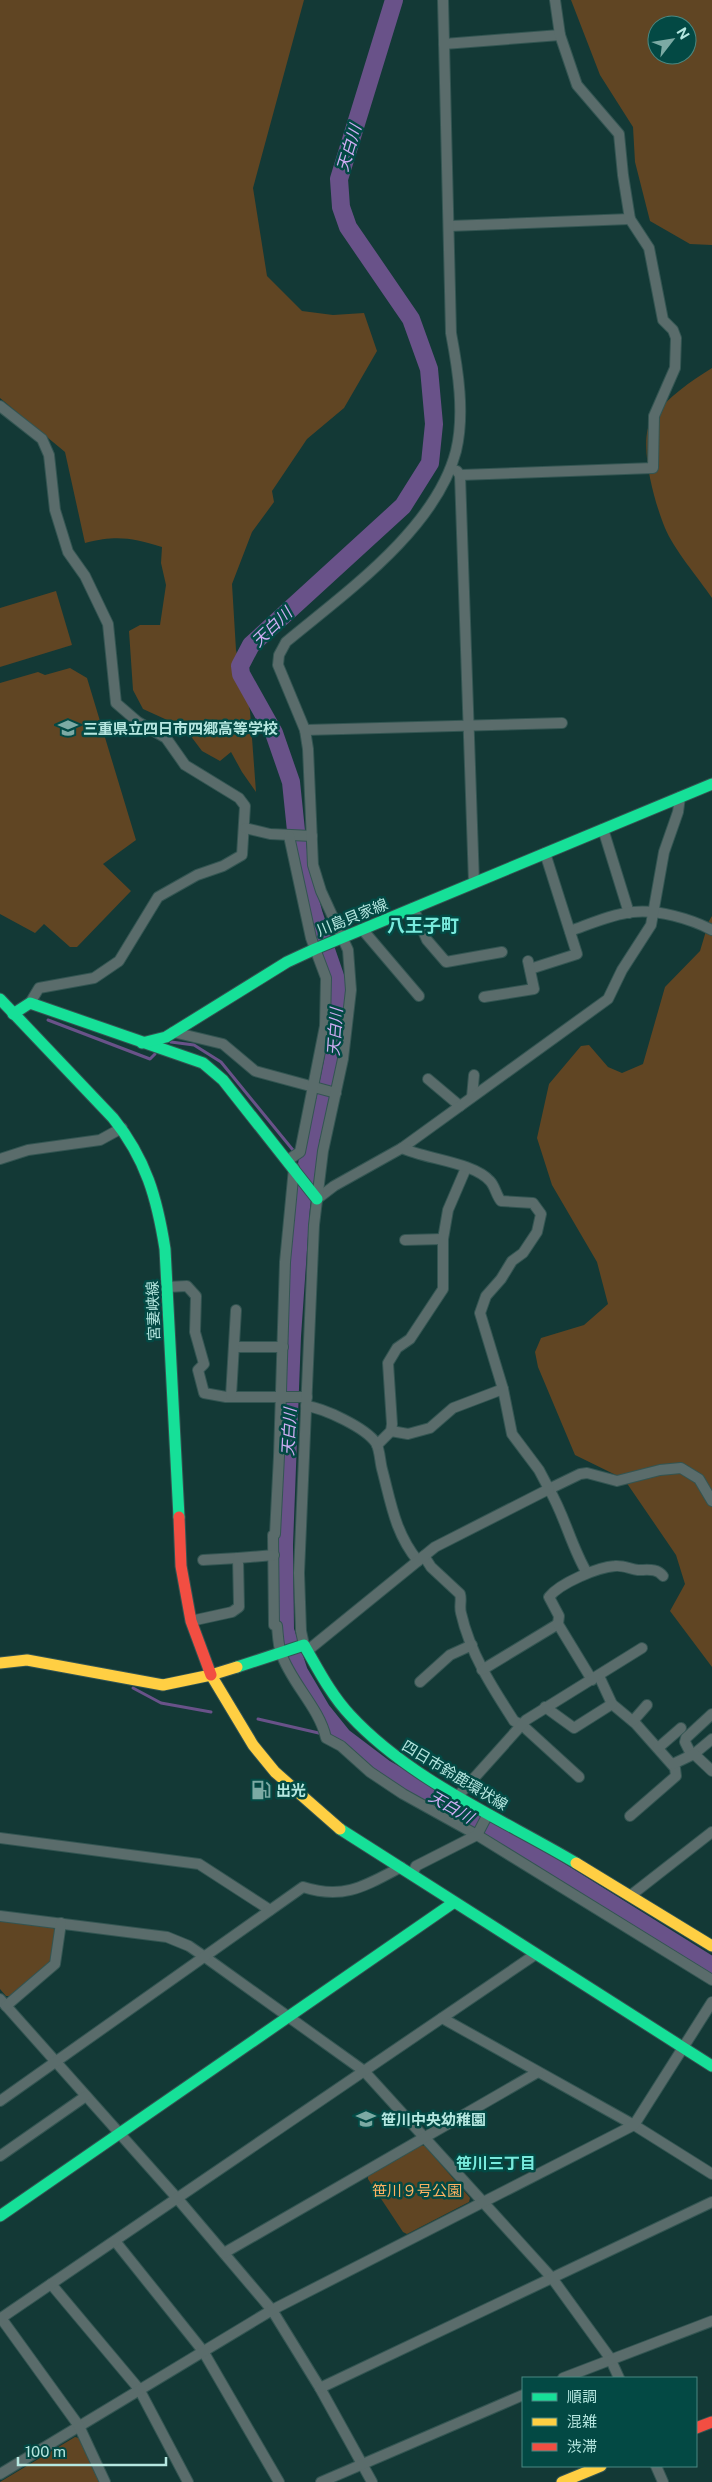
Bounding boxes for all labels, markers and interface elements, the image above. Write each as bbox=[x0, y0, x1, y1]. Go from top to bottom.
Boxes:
north arrow bbox=[647, 15, 697, 65]
text: N bbox=[673, 24, 693, 42]
water label: 天白川 bbox=[333, 120, 366, 174]
water label: 天白川 bbox=[248, 602, 297, 651]
school or university icon: 三重県立四日市四郷高等学校 bbox=[57, 717, 79, 739]
place label: 三重県立四日市四郷高等学校 bbox=[83, 720, 278, 737]
street label: 川島貝家線 bbox=[314, 895, 390, 939]
district label: 八王子町 bbox=[387, 915, 459, 936]
water label: 天白川 bbox=[324, 1005, 346, 1057]
street label: 宮妻峡線 bbox=[143, 1281, 163, 1341]
water label: 天白川 bbox=[278, 1406, 300, 1456]
street label: 四日市鈴鹿環状線 bbox=[399, 1737, 511, 1813]
fuel station icon: 出光 bbox=[250, 1779, 272, 1801]
place label: 出光 bbox=[276, 1782, 306, 1799]
water label: 天白川 bbox=[425, 1787, 478, 1828]
school or university icon: 笹川中央幼稚園 bbox=[355, 2108, 377, 2130]
place label: 笹川中央幼稚園 bbox=[381, 2111, 486, 2128]
district label: 笹川三丁目 bbox=[456, 2154, 536, 2173]
park label: 笹川９号公園 bbox=[372, 2182, 462, 2199]
legend bbox=[522, 2377, 697, 2467]
text: 順調 bbox=[567, 2388, 597, 2405]
text: 混雑 bbox=[567, 2413, 597, 2430]
scale bar bbox=[18, 2434, 165, 2466]
text: 渋滞 bbox=[567, 2438, 597, 2455]
text: 100 m bbox=[25, 2443, 66, 2460]

